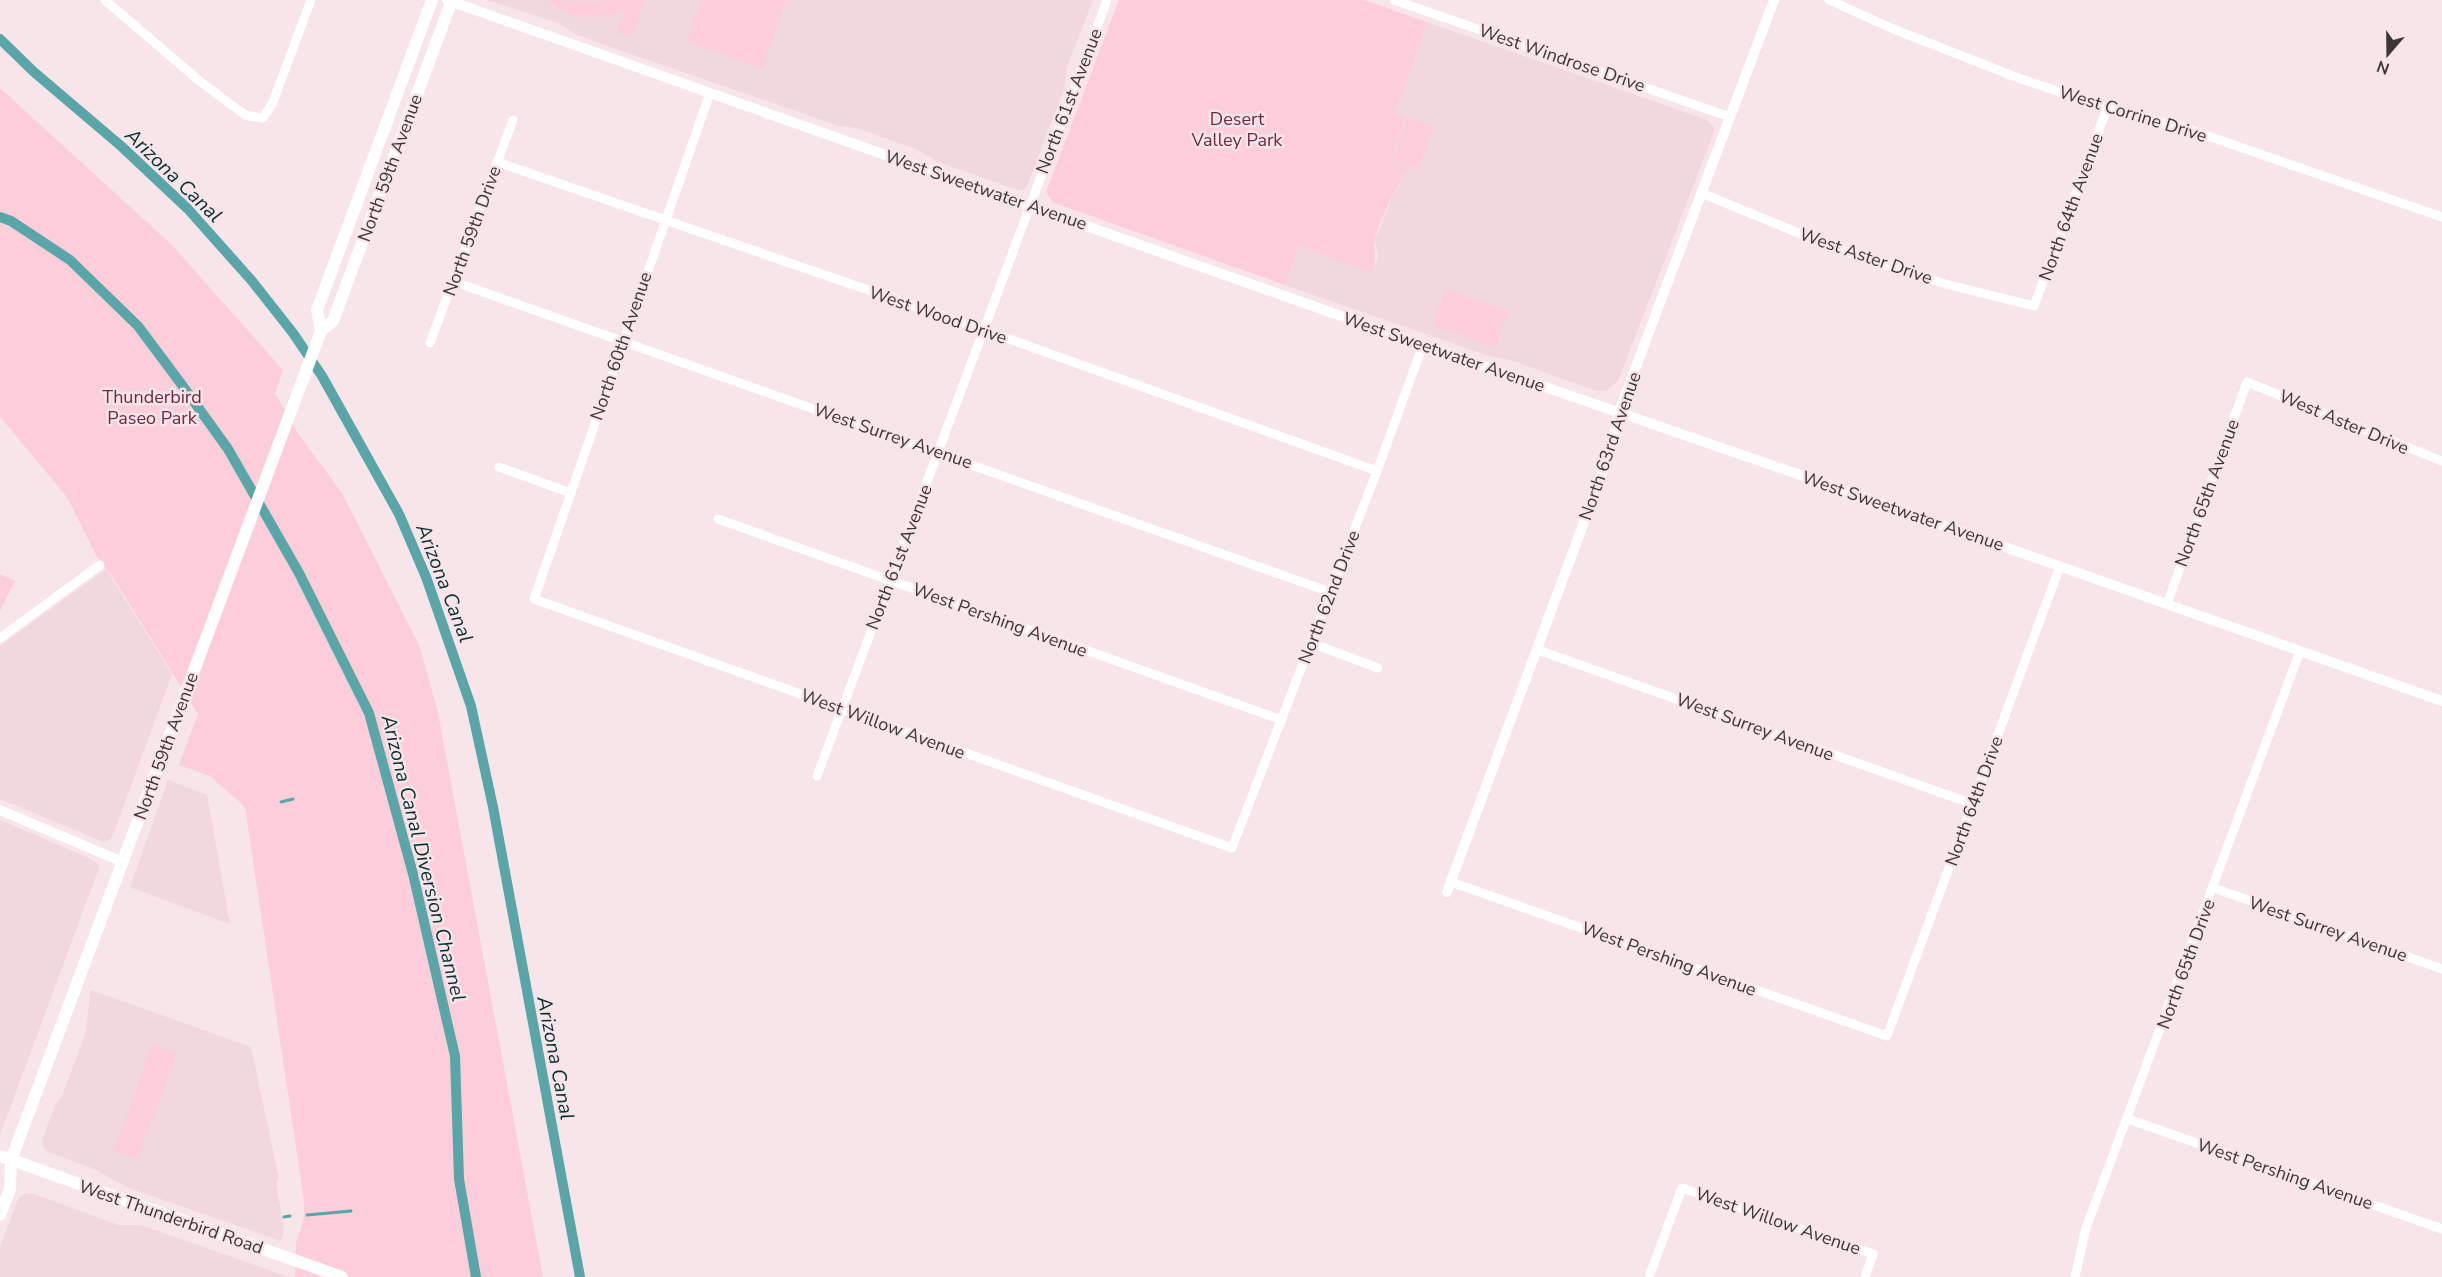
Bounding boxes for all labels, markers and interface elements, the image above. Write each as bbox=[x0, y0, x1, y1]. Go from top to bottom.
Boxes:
street label: West Windrose Drive bbox=[1476, 18, 1648, 98]
north arrow bbox=[2358, 24, 2418, 84]
street label: North 61st Avenue bbox=[1030, 25, 1108, 177]
text: N bbox=[2374, 55, 2393, 80]
street label: West Corrine Drive bbox=[2056, 80, 2210, 148]
street label: North 59th Avenue bbox=[352, 91, 428, 245]
park label: Desert Valley Park bbox=[1191, 107, 1283, 152]
water label: Arizona Canal bbox=[118, 121, 228, 229]
street label: North 64th Avenue bbox=[2033, 130, 2109, 284]
street label: West Sweetwater Avenue bbox=[882, 144, 1090, 236]
street label: North 59th Drive bbox=[437, 163, 507, 299]
street label: West Aster Drive bbox=[1796, 222, 1936, 290]
street label: North 60th Avenue bbox=[584, 269, 658, 423]
street label: West Wood Drive bbox=[866, 280, 1010, 350]
street label: West Sweetwater Avenue bbox=[1340, 306, 1548, 398]
street label: North 63rd Avenue bbox=[1573, 368, 1647, 524]
street label: West Aster Drive bbox=[2275, 384, 2413, 460]
park label: Thunderbird Paseo Park bbox=[102, 385, 202, 430]
street label: West Surrey Avenue bbox=[810, 398, 976, 474]
street label: North 65th Avenue bbox=[2169, 416, 2245, 570]
street label: West Sweetwater Avenue bbox=[1799, 465, 2007, 557]
street label: North 61st Avenue bbox=[860, 481, 938, 633]
water label: Arizona Canal bbox=[409, 519, 480, 647]
street label: North 62nd Drive bbox=[1293, 527, 1365, 667]
street label: West Pershing Avenue bbox=[909, 577, 1091, 663]
street label: North 59th Avenue bbox=[128, 669, 204, 823]
street label: West Willow Avenue bbox=[797, 683, 969, 765]
street label: West Surrey Avenue bbox=[1673, 687, 1837, 767]
water label: Arizona Canal Diversion Channel bbox=[375, 711, 472, 1004]
street label: North 64th Drive bbox=[1939, 733, 2009, 869]
street label: West Surrey Avenue bbox=[2245, 891, 2411, 967]
street label: North 65th Drive bbox=[2151, 896, 2221, 1032]
street label: West Pershing Avenue bbox=[1578, 916, 1760, 1002]
water label: Arizona Canal bbox=[530, 993, 581, 1122]
street label: West Pershing Avenue bbox=[2194, 1133, 2376, 1215]
street label: West Thunderbird Road bbox=[76, 1174, 266, 1260]
street label: West Willow Avenue bbox=[1692, 1181, 1864, 1261]

